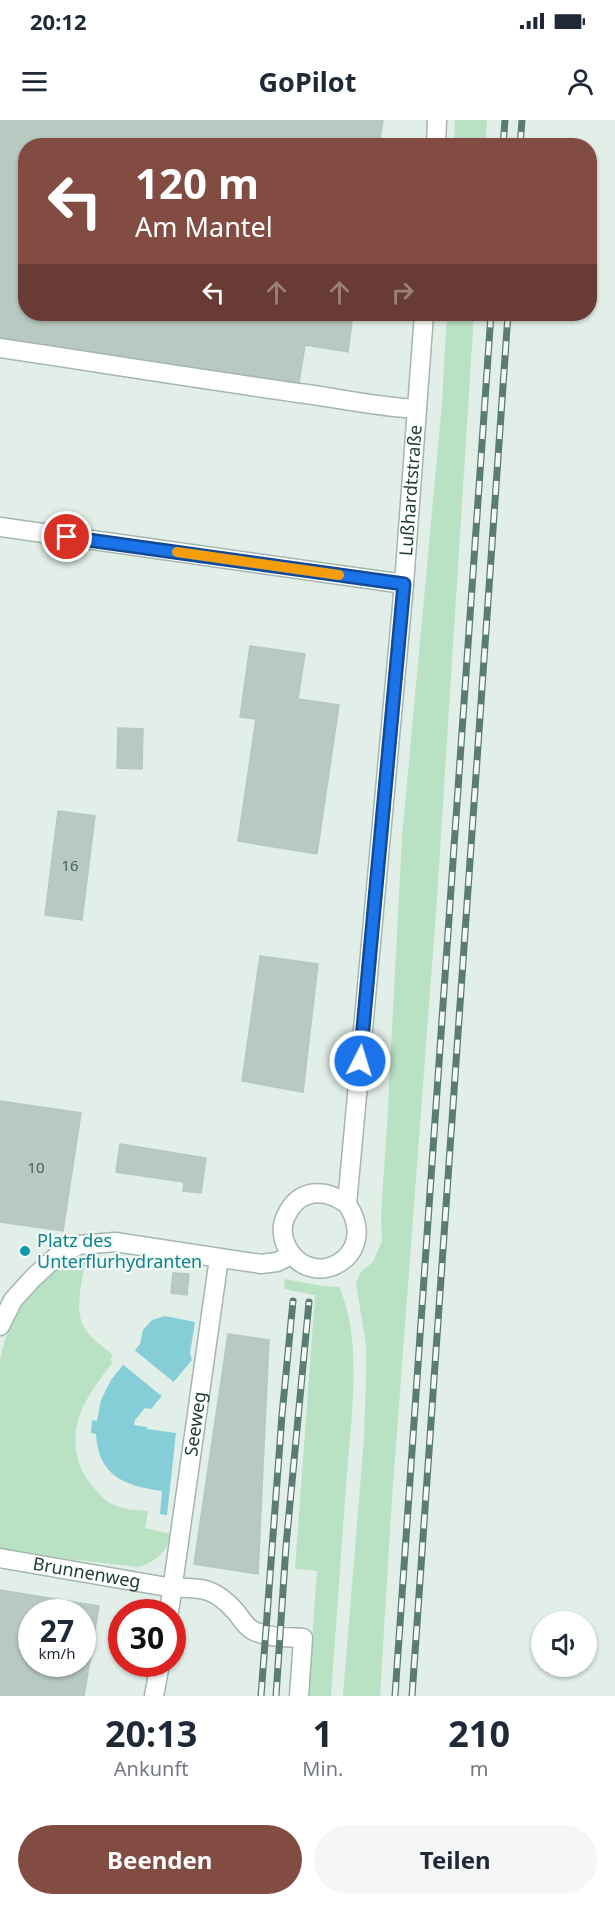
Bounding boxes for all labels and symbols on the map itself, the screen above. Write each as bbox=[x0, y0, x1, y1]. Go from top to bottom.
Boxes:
street label: Lußhardtstraße bbox=[393, 424, 427, 557]
pin bbox=[41, 511, 92, 562]
house number: 16 bbox=[61, 855, 79, 875]
position arrow bbox=[328, 1029, 392, 1093]
house number: 10 bbox=[27, 1157, 45, 1177]
place label: Platz des Unterflurhydranten bbox=[37, 1228, 202, 1273]
marker: Platz des Unterflurhydranten bbox=[18, 1244, 32, 1258]
street label: Seeweg bbox=[178, 1390, 211, 1458]
street label: Brunnenweg bbox=[31, 1551, 143, 1593]
speed limit sign: 30 bbox=[108, 1599, 186, 1677]

